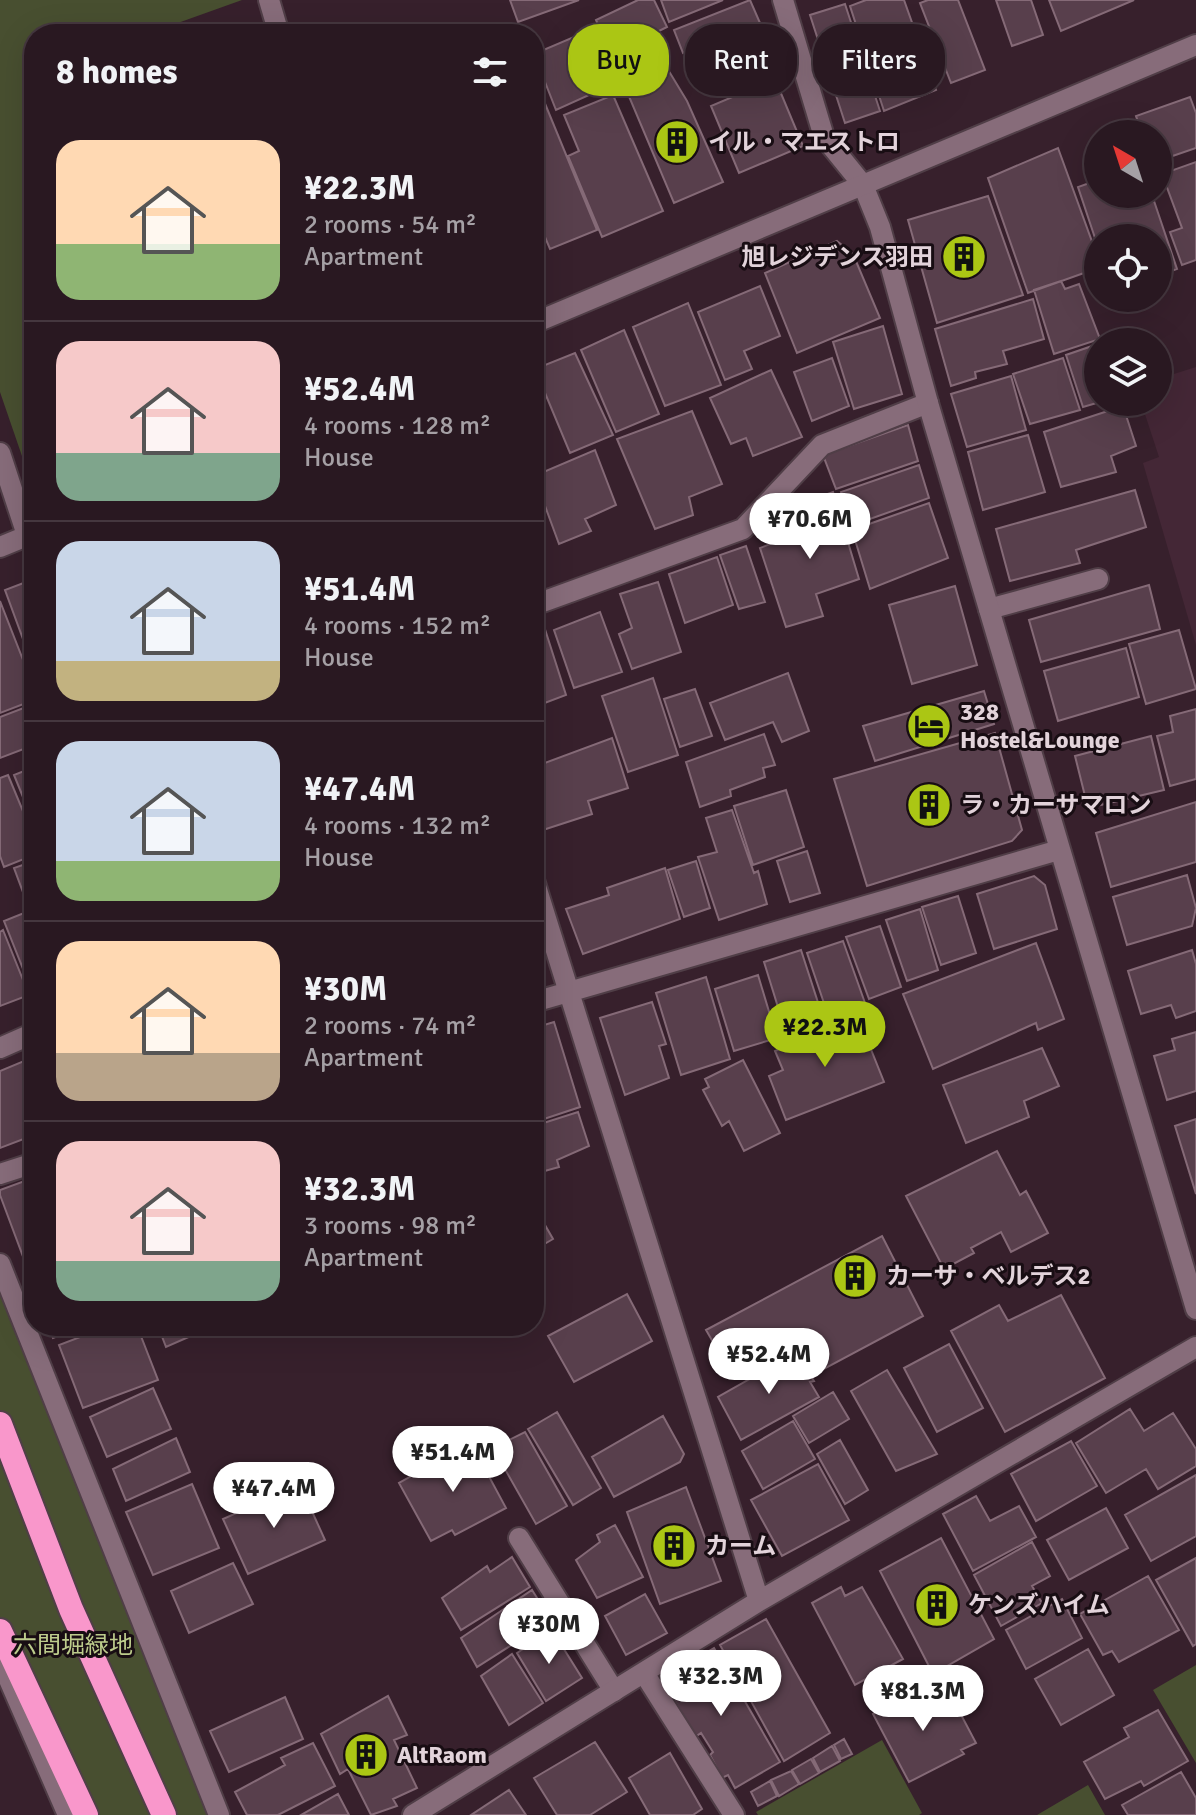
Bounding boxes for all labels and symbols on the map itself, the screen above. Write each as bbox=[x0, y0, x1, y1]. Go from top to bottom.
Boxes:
building icon: イル・マエストロ bbox=[653, 118, 701, 166]
north arrow bbox=[1084, 120, 1172, 208]
place label: イル・マエストロ bbox=[708, 127, 900, 157]
building icon: 旭レジデンス羽田 bbox=[940, 233, 988, 281]
place label: 旭レジデンス羽田 bbox=[741, 242, 933, 272]
pin: ¥70.6M bbox=[745, 493, 875, 561]
place label: 328 Hostel&Lounge bbox=[960, 697, 1120, 755]
hotel icon: 328 Hostel&Lounge bbox=[905, 702, 953, 750]
building icon: ラ・カーサマロン bbox=[905, 781, 953, 829]
place label: ラ・カーサマロン bbox=[960, 790, 1152, 820]
pin: ¥22.3M bbox=[760, 1001, 890, 1069]
building icon: カーサ・ベルデス2 bbox=[831, 1252, 879, 1300]
place label: カーサ・ベルデス2 bbox=[886, 1261, 1090, 1291]
pin: ¥52.4M bbox=[704, 1328, 834, 1396]
pin: ¥51.4M bbox=[388, 1426, 518, 1494]
pin: ¥47.4M bbox=[209, 1462, 339, 1530]
building icon: カーム bbox=[650, 1522, 698, 1570]
place label: カーム bbox=[705, 1531, 776, 1561]
building icon: ケンズハイム bbox=[913, 1581, 961, 1629]
place label: ケンズハイム bbox=[968, 1590, 1110, 1620]
pin: ¥30M bbox=[502, 1598, 596, 1666]
park label: 六間堀緑地 bbox=[13, 1630, 133, 1660]
pin: ¥32.3M bbox=[656, 1650, 786, 1718]
pin: ¥81.3M bbox=[858, 1665, 988, 1733]
building icon: AltRaom bbox=[342, 1731, 390, 1779]
place label: AltRaom bbox=[397, 1740, 487, 1770]

